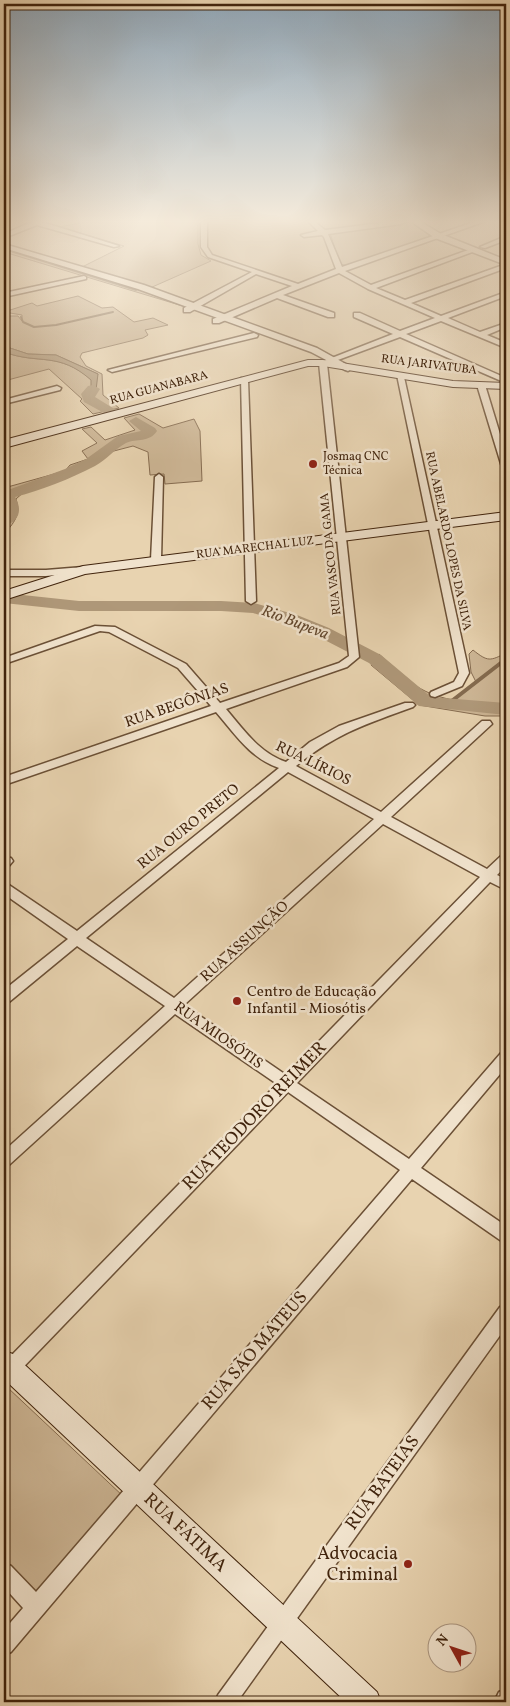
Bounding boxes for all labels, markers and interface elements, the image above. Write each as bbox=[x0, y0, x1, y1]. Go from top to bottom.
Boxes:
street label: RUA JARIVATUBA bbox=[380, 351, 478, 379]
street label: RUA GUANABARA bbox=[108, 367, 210, 409]
place label: Josmaq CNC Técnica bbox=[323, 449, 389, 479]
street label: RUA ABELARDO LOPES DA SILVA bbox=[421, 450, 475, 633]
marker: Josmaq CNC Técnica bbox=[307, 458, 319, 470]
street label: RUA VASCO DA GAMA bbox=[317, 492, 345, 616]
street label: RUA MARECHAL LUZ bbox=[195, 533, 315, 563]
water label: Rio Bupeva bbox=[258, 600, 332, 646]
street label: RUA BEGÔNIAS bbox=[122, 678, 232, 734]
street label: RUA LÍRIOS bbox=[272, 737, 354, 791]
street label: RUA OURO PRETO bbox=[133, 779, 245, 875]
street label: RUA ASSUNÇÃO bbox=[196, 897, 294, 987]
place label: Centro de Educação Infantil - Miosótis bbox=[247, 982, 376, 1020]
marker: Centro de Educação Infantil - Miosótis bbox=[231, 995, 243, 1007]
street label: RUA MIOSÓTIS bbox=[169, 997, 267, 1075]
street label: RUA TEODORO REIMER bbox=[177, 1036, 333, 1196]
street label: RUA SÃO MATEUS bbox=[196, 1286, 314, 1416]
street label: RUA BATEIAS bbox=[340, 1430, 426, 1536]
street label: RUA FÁTIMA bbox=[138, 1488, 233, 1579]
place label: Advocacia Criminal bbox=[317, 1542, 398, 1588]
marker: Advocacia Criminal bbox=[402, 1558, 414, 1570]
north arrow bbox=[428, 1624, 478, 1674]
text: N bbox=[433, 1631, 454, 1651]

